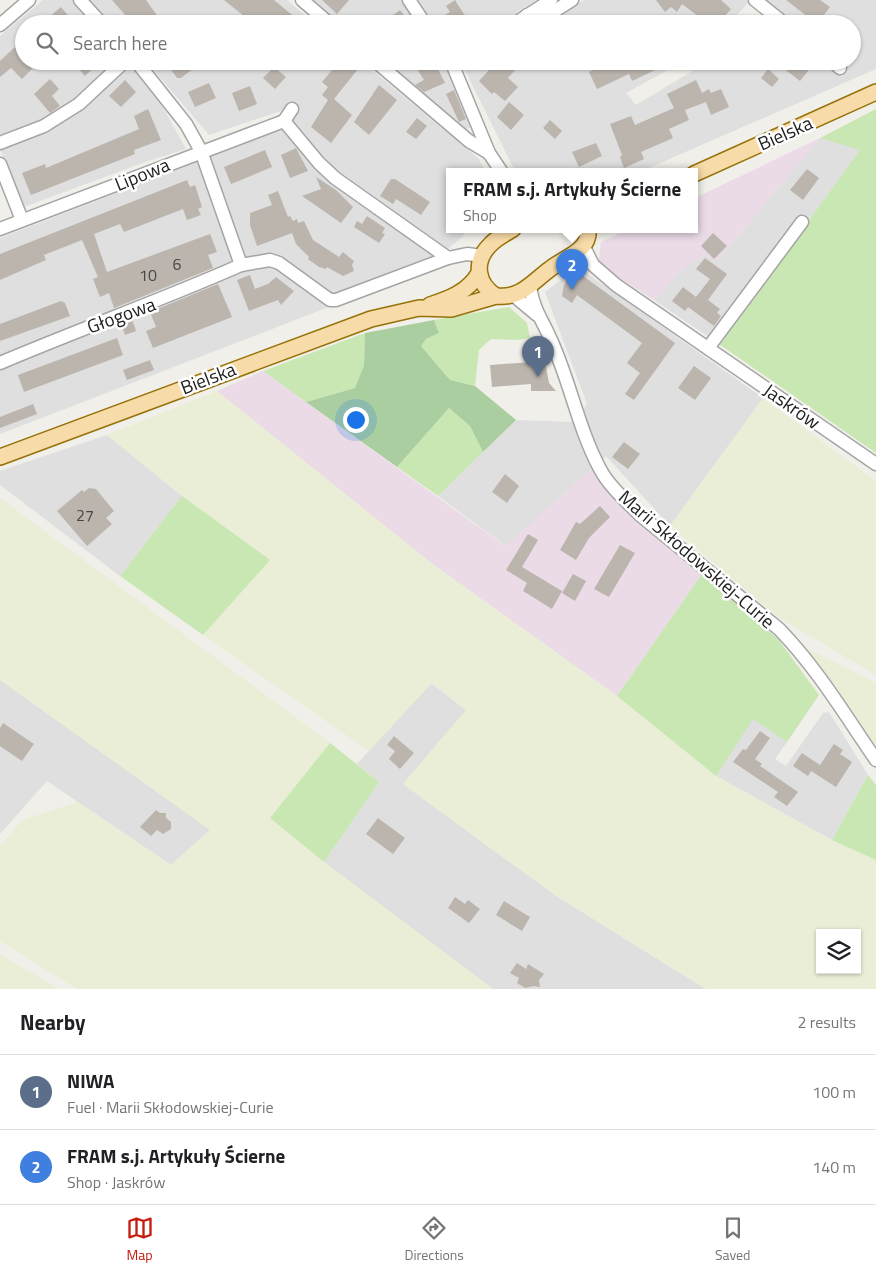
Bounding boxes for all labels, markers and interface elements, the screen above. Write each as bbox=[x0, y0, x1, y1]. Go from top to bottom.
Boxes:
search box bbox=[15, 15, 861, 70]
text: Search here bbox=[73, 28, 167, 57]
icon: search bbox=[33, 29, 61, 57]
street label: Bielska bbox=[753, 107, 817, 157]
street label: Lipowa bbox=[110, 149, 174, 198]
popup bbox=[446, 168, 698, 233]
text: FRAM s.j. Artykuły Ścierne bbox=[463, 174, 681, 203]
text: Shop bbox=[463, 203, 497, 227]
pin: 2 bbox=[556, 249, 588, 290]
house number: 6 bbox=[173, 252, 182, 276]
house number: 10 bbox=[139, 263, 157, 287]
street label: Głogowa bbox=[82, 289, 160, 340]
pin: 1 bbox=[522, 336, 554, 377]
street label: Bielska bbox=[176, 354, 240, 401]
street label: Jaskrów bbox=[758, 375, 827, 436]
your location bbox=[343, 407, 369, 433]
street label: Marii Skłodowskiej-Curie bbox=[613, 482, 782, 635]
house number: 27 bbox=[76, 503, 94, 527]
map controls bbox=[816, 929, 861, 974]
button: layers bbox=[816, 929, 861, 974]
text: Nearby bbox=[20, 1006, 85, 1038]
text: 2 results bbox=[797, 1010, 856, 1034]
text: NIWA bbox=[67, 1066, 114, 1095]
text: 1 bbox=[32, 1080, 40, 1104]
text: 100 m bbox=[812, 1080, 856, 1104]
text: Fuel · Marii Skłodowskiej-Curie bbox=[67, 1095, 273, 1119]
text: FRAM s.j. Artykuły Ścierne bbox=[67, 1141, 285, 1170]
text: 2 bbox=[32, 1155, 40, 1179]
text: 140 m bbox=[812, 1155, 856, 1179]
text: Shop · Jaskrów bbox=[67, 1170, 165, 1194]
tab: Map bbox=[126, 1214, 154, 1265]
tab: Directions bbox=[405, 1214, 464, 1265]
tab: Saved bbox=[715, 1214, 751, 1265]

